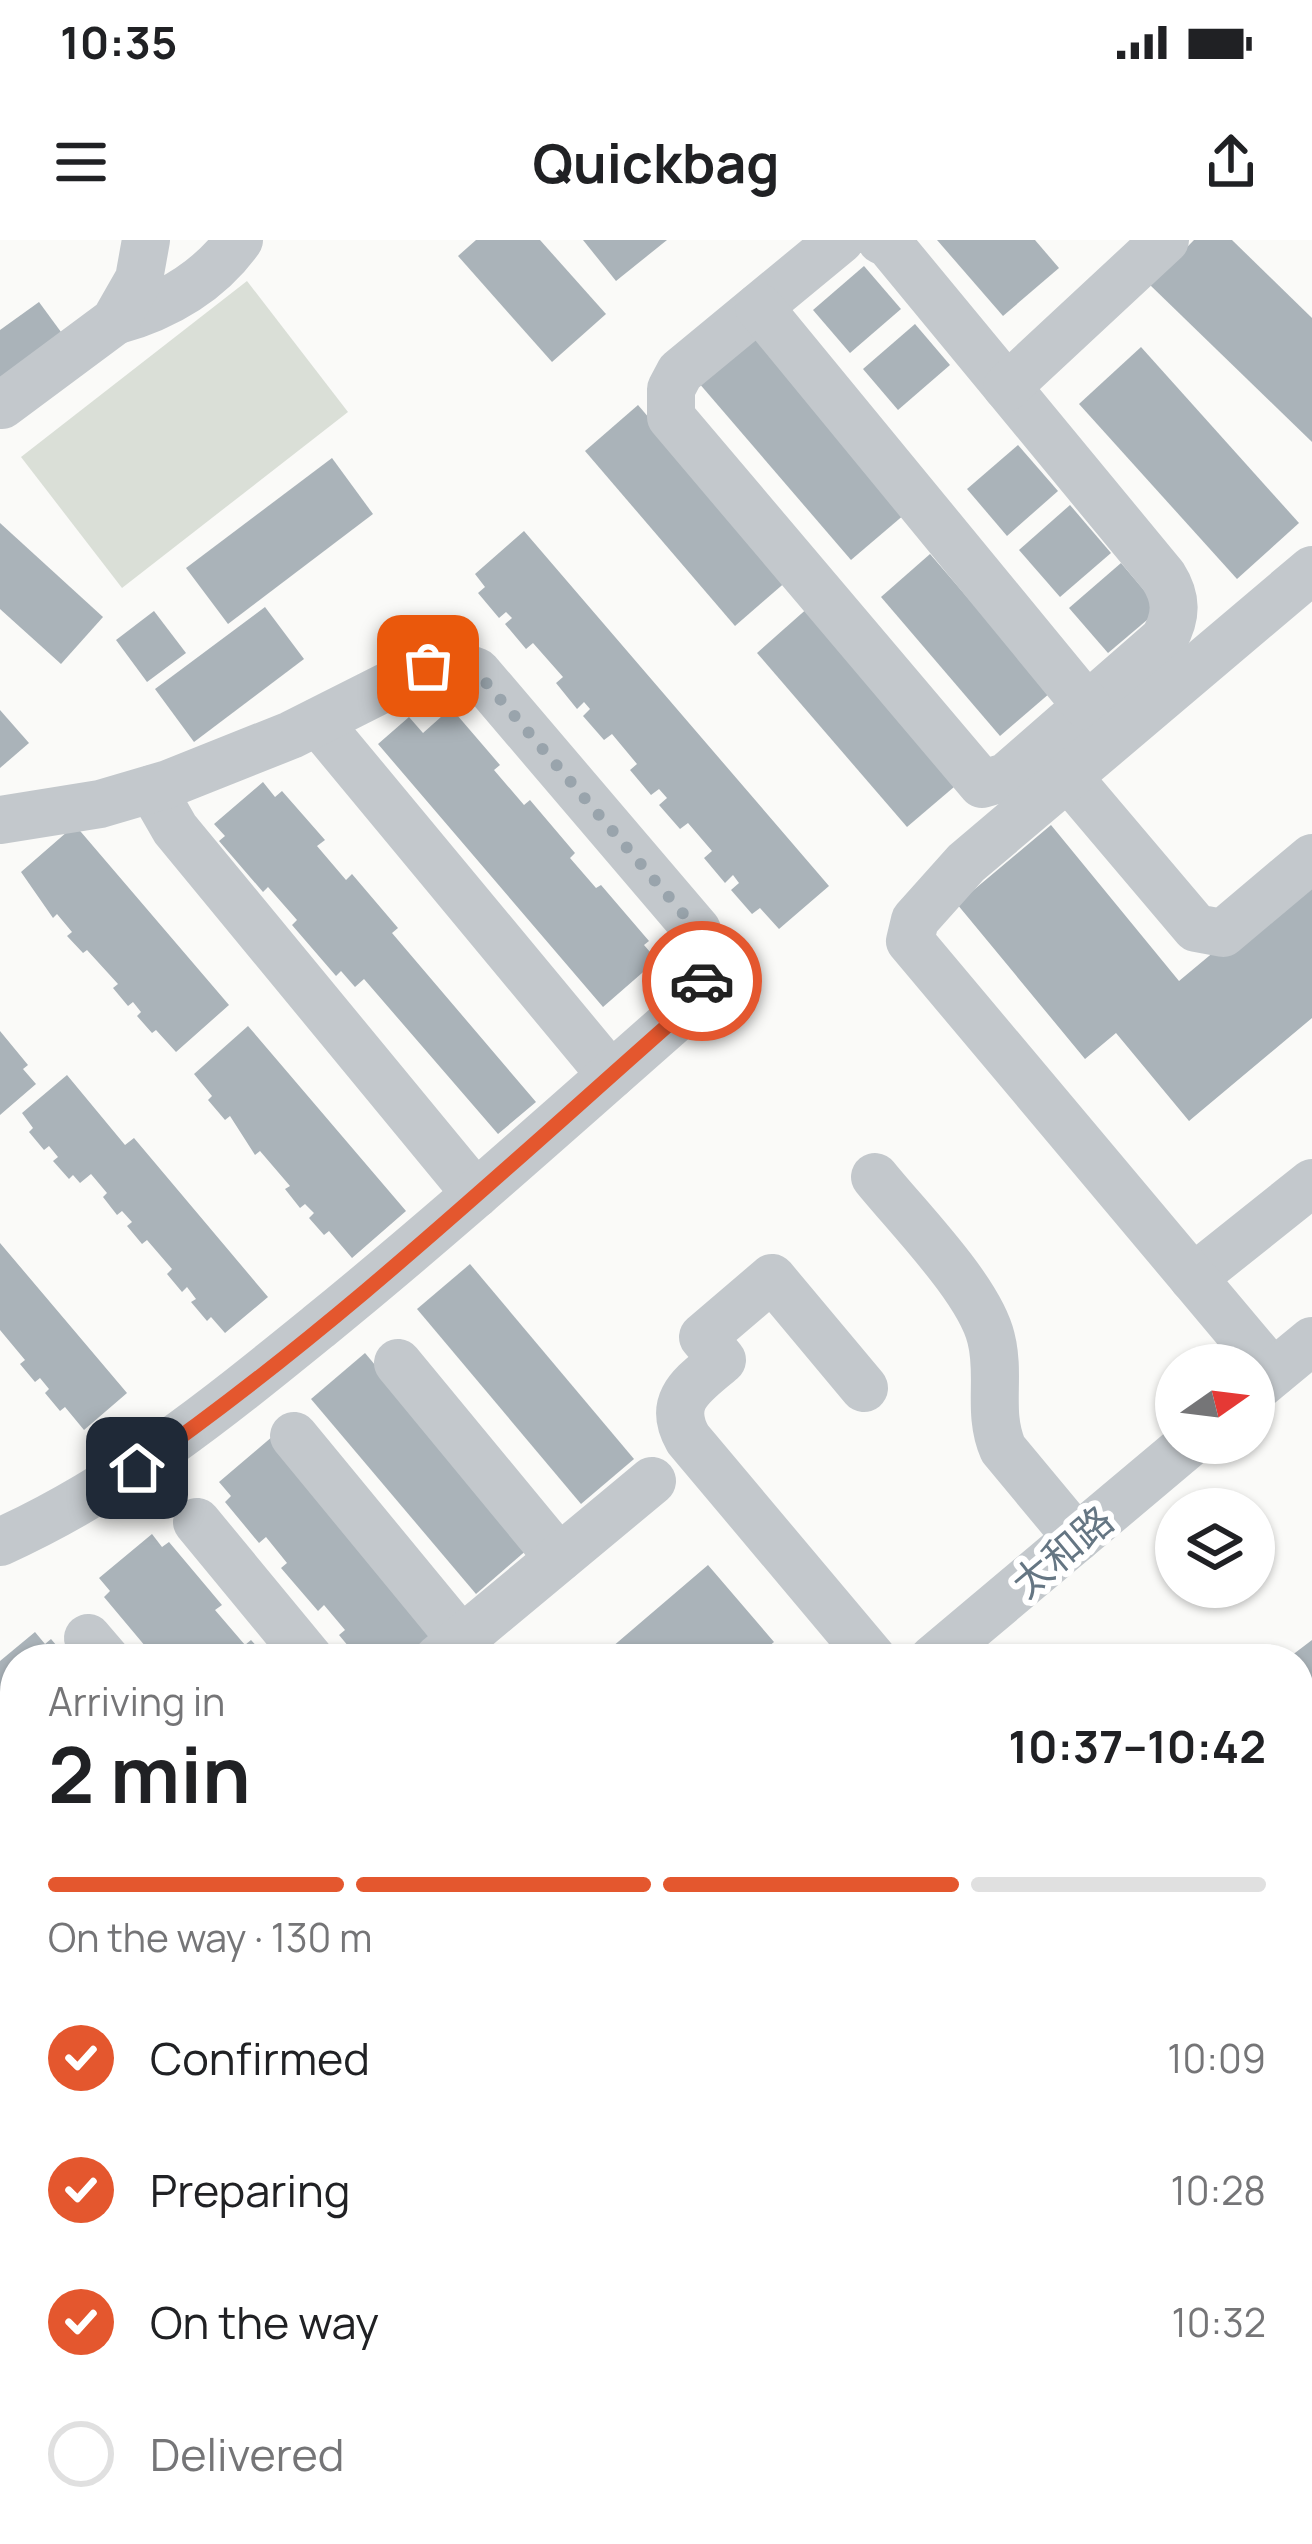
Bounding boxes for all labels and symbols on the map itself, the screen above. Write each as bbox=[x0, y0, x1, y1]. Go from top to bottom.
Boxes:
pin bbox=[377, 615, 479, 717]
courier bbox=[642, 921, 762, 1041]
north arrow bbox=[1155, 1344, 1275, 1464]
pin bbox=[86, 1417, 188, 1519]
street label: 太和路 bbox=[1000, 1493, 1124, 1609]

